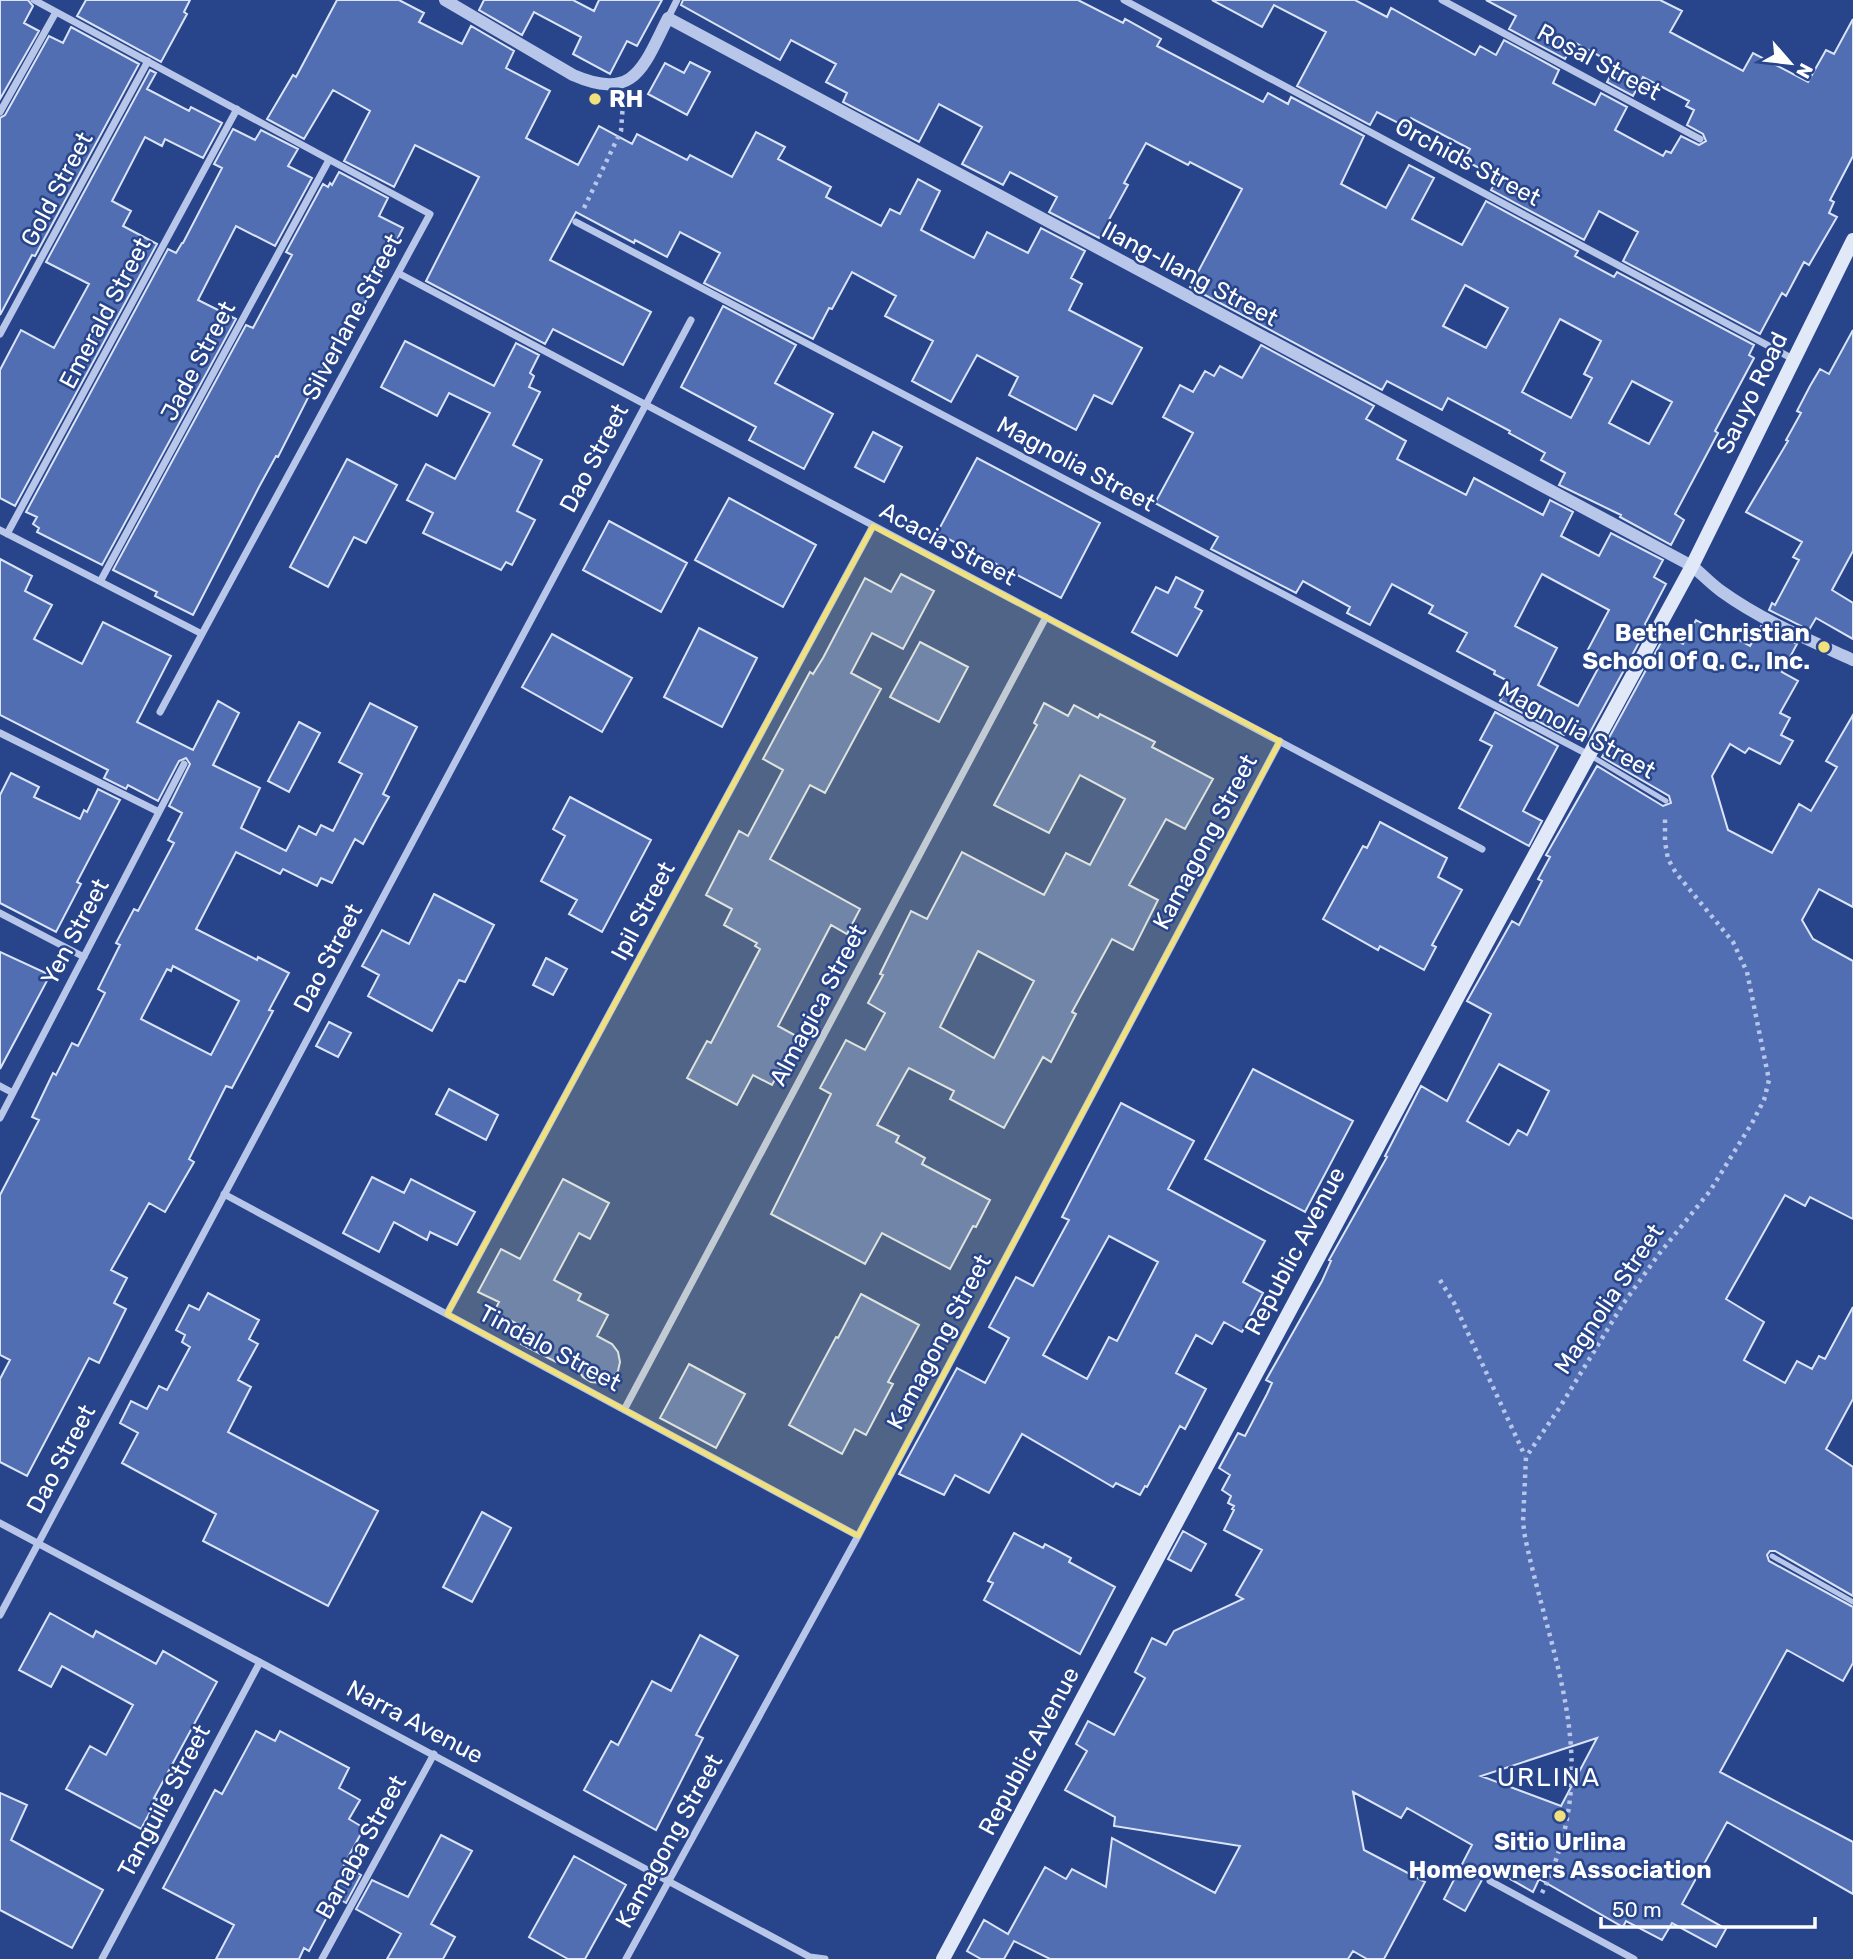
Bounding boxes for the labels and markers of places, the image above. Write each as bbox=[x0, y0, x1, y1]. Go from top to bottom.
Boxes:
place label: RH bbox=[609, 85, 643, 113]
marker: RH bbox=[587, 91, 603, 107]
place label: Bethel Christian School Of Q. C., Inc. bbox=[1582, 619, 1810, 675]
marker: Bethel Christian School Of Q. C., Inc. bbox=[1816, 639, 1832, 655]
marker: Sitio Urlina Homeowners Association bbox=[1552, 1808, 1568, 1824]
place label: Sitio Urlina Homeowners Association bbox=[1408, 1828, 1712, 1884]

